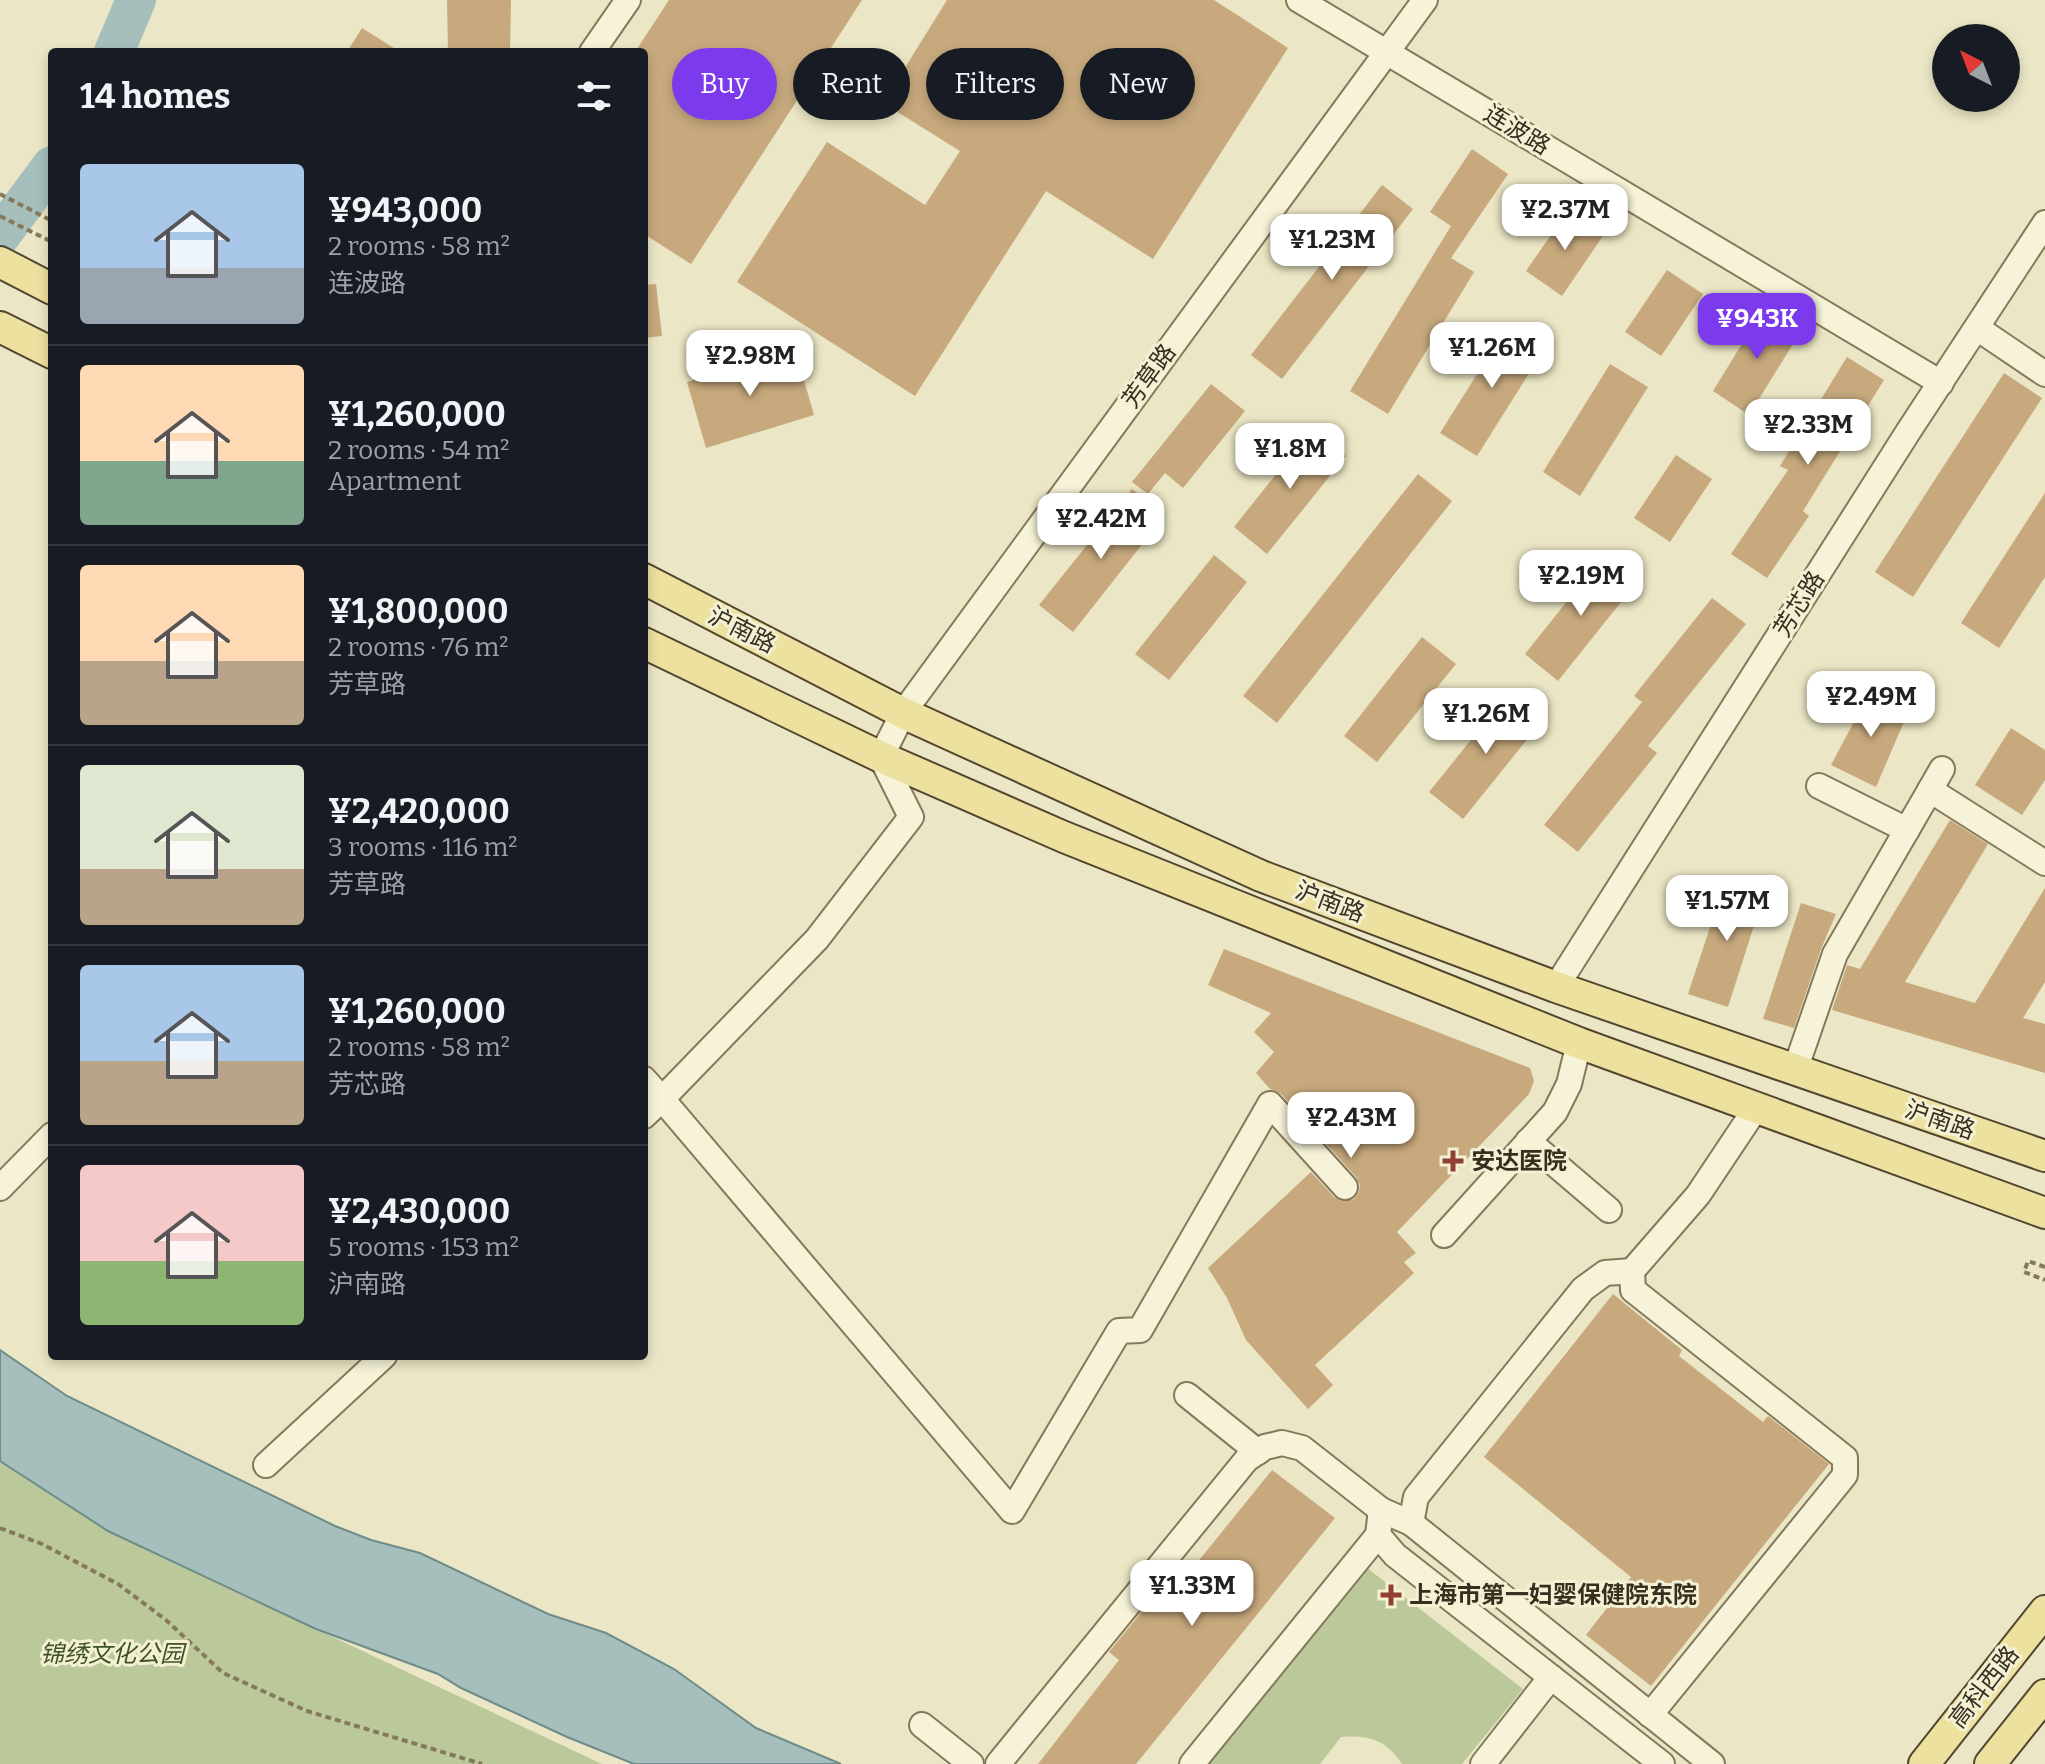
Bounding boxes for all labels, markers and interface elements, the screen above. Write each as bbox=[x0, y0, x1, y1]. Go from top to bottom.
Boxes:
north arrow bbox=[1932, 24, 2020, 112]
map controls bbox=[1932, 24, 2020, 112]
chip: Buy bbox=[672, 48, 777, 120]
chip: Rent bbox=[793, 48, 910, 120]
chip: Filters bbox=[926, 48, 1064, 120]
chip: New bbox=[1080, 48, 1195, 120]
icon: filters bbox=[572, 74, 616, 118]
text: 14 homes bbox=[80, 76, 231, 117]
street label: 连波路 bbox=[1479, 99, 1555, 161]
pin: ¥2.37M bbox=[1500, 184, 1630, 252]
text: ¥943,000 bbox=[328, 190, 482, 231]
text: ¥2.37M bbox=[1520, 194, 1610, 225]
icon: home bbox=[144, 196, 240, 292]
pin: ¥1.23M bbox=[1267, 214, 1397, 282]
text: ¥1.23M bbox=[1288, 224, 1376, 255]
text: 2 rooms · 58 m² bbox=[328, 231, 510, 262]
text: 连波路 bbox=[328, 268, 406, 299]
pin: ¥943K bbox=[1701, 293, 1813, 361]
text: ¥943K bbox=[1716, 303, 1798, 334]
pin: ¥1.26M bbox=[1427, 322, 1557, 390]
pin: ¥2.98M bbox=[685, 330, 815, 398]
text: ¥1.26M bbox=[1448, 332, 1536, 363]
street label: 芳草路 bbox=[1117, 339, 1181, 413]
text: ¥2.98M bbox=[704, 340, 796, 371]
text: ¥1,260,000 bbox=[328, 394, 506, 435]
icon: home bbox=[144, 397, 240, 493]
pin: ¥2.33M bbox=[1743, 399, 1873, 467]
text: ¥2.33M bbox=[1763, 409, 1853, 440]
pin: ¥1.8M bbox=[1234, 423, 1346, 491]
text: ¥1.8M bbox=[1253, 433, 1327, 464]
text: 2 rooms · 54 m² bbox=[328, 435, 510, 466]
text: Apartment bbox=[328, 466, 461, 497]
pin: ¥2.42M bbox=[1036, 493, 1166, 561]
text: ¥2.42M bbox=[1055, 503, 1147, 534]
pin: ¥2.19M bbox=[1516, 550, 1646, 618]
text: ¥2.19M bbox=[1537, 560, 1625, 591]
street label: 芳芯路 bbox=[1768, 566, 1830, 642]
text: ¥1,800,000 bbox=[328, 591, 509, 632]
icon: home bbox=[144, 597, 240, 693]
street label: 沪南路 bbox=[704, 601, 780, 659]
text: 2 rooms · 76 m² bbox=[328, 632, 508, 663]
text: 芳草路 bbox=[328, 669, 406, 700]
pin: ¥2.49M bbox=[1806, 671, 1936, 739]
text: ¥2.49M bbox=[1825, 681, 1917, 712]
pin: ¥1.26M bbox=[1421, 688, 1551, 756]
text: ¥1.26M bbox=[1442, 698, 1530, 729]
text: ¥2,420,000 bbox=[328, 791, 510, 832]
icon: home bbox=[144, 797, 240, 893]
text: 3 rooms · 116 m² bbox=[328, 832, 518, 863]
text: 芳草路 bbox=[328, 869, 406, 900]
pin: ¥1.57M bbox=[1662, 875, 1792, 943]
street label: 沪南路 bbox=[1291, 876, 1369, 928]
text: ¥1.57M bbox=[1684, 885, 1770, 916]
text: ¥1,260,000 bbox=[328, 991, 506, 1032]
icon: home bbox=[144, 997, 240, 1093]
text: 2 rooms · 58 m² bbox=[328, 1032, 510, 1063]
text: 芳芯路 bbox=[328, 1069, 406, 1100]
pin: ¥2.43M bbox=[1286, 1092, 1416, 1160]
street label: 沪南路 bbox=[1901, 1095, 1979, 1145]
text: ¥2.43M bbox=[1305, 1102, 1397, 1133]
place label: 安达医院 bbox=[1471, 1147, 1567, 1175]
marker: 安达医院 bbox=[1442, 1150, 1464, 1172]
text: ¥2,430,000 bbox=[328, 1191, 510, 1232]
icon: home bbox=[144, 1197, 240, 1293]
text: 5 rooms · 153 m² bbox=[328, 1232, 519, 1263]
text: 沪南路 bbox=[328, 1269, 406, 1300]
pin: ¥1.33M bbox=[1127, 1560, 1257, 1628]
text: ¥1.33M bbox=[1148, 1570, 1236, 1601]
place label: 上海市第一妇婴保健院东院 bbox=[1409, 1581, 1697, 1609]
marker: 上海市第一妇婴保健院东院 bbox=[1380, 1584, 1402, 1606]
park label: 锦绣文化公园 bbox=[40, 1640, 187, 1668]
street label: 高科西路 bbox=[1943, 1641, 2025, 1733]

